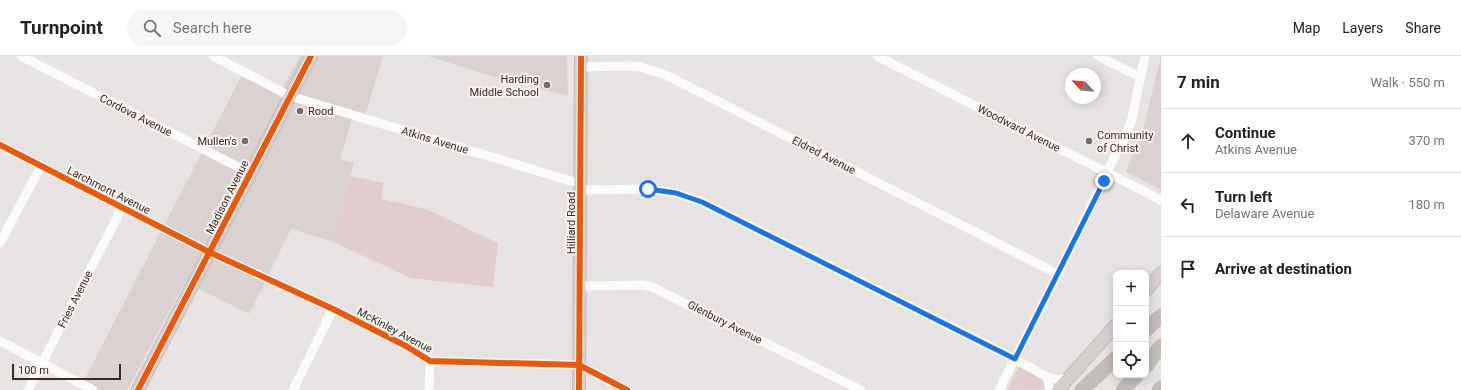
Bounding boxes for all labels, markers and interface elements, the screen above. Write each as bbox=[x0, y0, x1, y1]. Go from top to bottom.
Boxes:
search box bbox=[127, 10, 407, 46]
text: Turnpoint bbox=[20, 16, 103, 39]
icon: search bbox=[141, 17, 163, 39]
text: Search here bbox=[173, 19, 252, 37]
text: Map bbox=[1293, 20, 1320, 36]
text: Layers bbox=[1342, 20, 1383, 36]
text: Share bbox=[1405, 20, 1441, 36]
north arrow bbox=[1065, 68, 1101, 104]
text: 7 min bbox=[1177, 72, 1220, 92]
place label: Harding Middle School bbox=[470, 73, 539, 99]
text: Walk · 550 m bbox=[1370, 75, 1445, 90]
marker: Harding Middle School bbox=[542, 80, 552, 90]
street label: Cordova Avenue bbox=[97, 92, 174, 139]
street label: Woodward Avenue bbox=[975, 102, 1062, 155]
place label: Rood bbox=[308, 105, 334, 118]
marker: Rood bbox=[295, 106, 305, 116]
street label: Atkins Avenue bbox=[400, 124, 470, 157]
text: Continue bbox=[1215, 124, 1276, 142]
place label: Community of Christ bbox=[1097, 129, 1154, 155]
icon: ahead bbox=[1177, 130, 1199, 152]
text: 370 m bbox=[1408, 133, 1445, 148]
street label: Eldred Avenue bbox=[790, 134, 858, 177]
place label: Mullen's bbox=[197, 135, 237, 148]
marker: Mullen's bbox=[240, 136, 250, 146]
marker: Community of Christ bbox=[1084, 136, 1094, 146]
text: Atkins Avenue bbox=[1215, 142, 1297, 157]
street label: Madison Avenue bbox=[203, 158, 252, 236]
street label: Larchmont Avenue bbox=[65, 164, 153, 217]
route end bbox=[1095, 172, 1113, 190]
route start bbox=[639, 180, 657, 198]
text: Turn left bbox=[1215, 188, 1272, 206]
street label: Hilliard Road bbox=[565, 192, 578, 254]
icon: left bbox=[1177, 194, 1199, 216]
text: 180 m bbox=[1408, 197, 1445, 212]
text: Delaware Avenue bbox=[1215, 206, 1314, 221]
icon: arrive bbox=[1177, 258, 1199, 280]
text: Arrive at destination bbox=[1215, 260, 1352, 278]
street label: Fries Avenue bbox=[55, 268, 96, 330]
map controls bbox=[1113, 270, 1149, 378]
button: + bbox=[1113, 270, 1149, 306]
street label: Glenbury Avenue bbox=[685, 298, 764, 347]
street label: McKinley Avenue bbox=[355, 305, 435, 356]
button: − bbox=[1113, 306, 1149, 342]
button: locate bbox=[1113, 342, 1149, 378]
scale bar bbox=[12, 362, 121, 381]
text: 100 m bbox=[18, 364, 49, 377]

